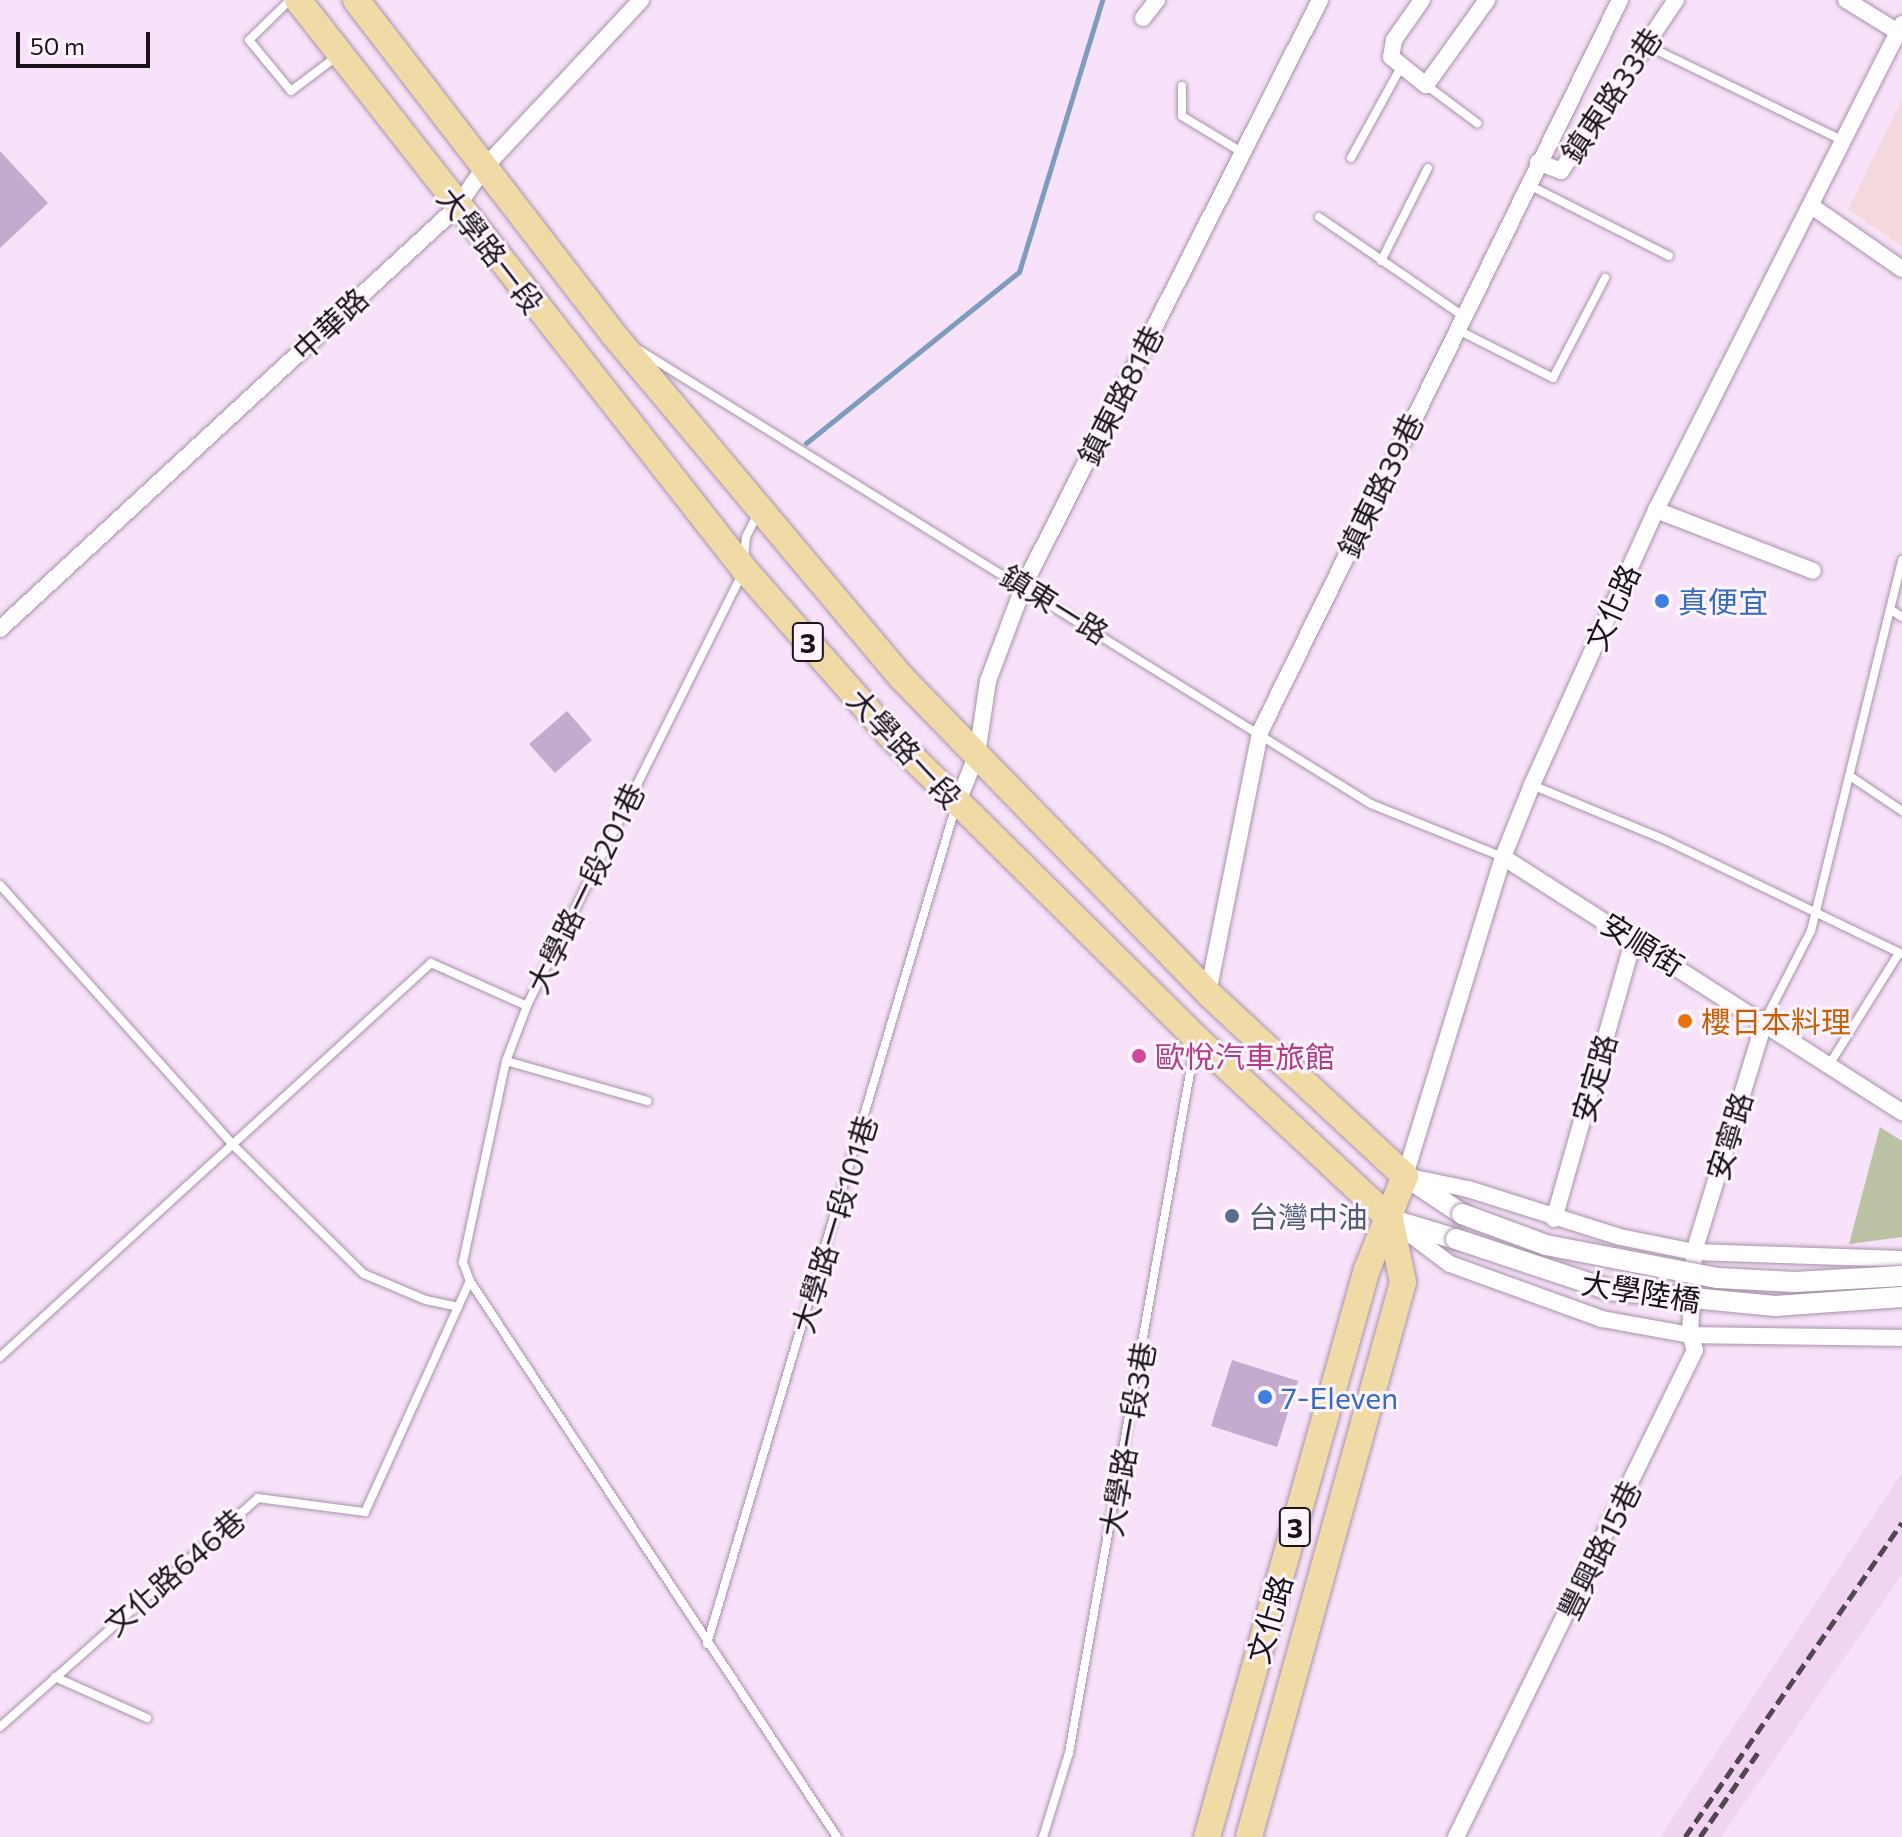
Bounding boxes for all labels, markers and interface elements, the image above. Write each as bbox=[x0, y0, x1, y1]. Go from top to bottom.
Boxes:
scale bar bbox=[20, 16, 154, 66]
street label: 鎮東路33巷 bbox=[1553, 21, 1669, 169]
text: 50 m bbox=[30, 31, 85, 60]
street label: 大學路一段 bbox=[431, 180, 551, 320]
street label: 中華路 bbox=[285, 280, 375, 368]
street label: 鎮東路81巷 bbox=[1070, 320, 1170, 470]
street label: 鎮東路39巷 bbox=[1330, 407, 1430, 563]
street label: 鎮東一路 bbox=[995, 557, 1115, 651]
street label: 文化路 bbox=[1577, 559, 1647, 655]
place label: 真便宜 bbox=[1678, 583, 1768, 619]
marker: 真便宜 bbox=[1653, 592, 1671, 610]
road number: 3 bbox=[790, 618, 826, 666]
street label: 大學路一段 bbox=[841, 681, 969, 815]
street label: 大學路一段201巷 bbox=[519, 777, 651, 999]
street label: 安順街 bbox=[1595, 905, 1691, 983]
place label: 櫻日本料理 bbox=[1701, 1003, 1851, 1039]
marker: 櫻日本料理 bbox=[1676, 1012, 1694, 1030]
street label: 安定路 bbox=[1564, 1030, 1624, 1126]
place label: 歐悅汽車旅館 bbox=[1155, 1038, 1335, 1074]
marker: 歐悅汽車旅館 bbox=[1130, 1047, 1148, 1065]
street label: 安寧路 bbox=[1699, 1088, 1759, 1184]
street label: 大學路一段101巷 bbox=[784, 1111, 884, 1337]
place label: 台灣中油 bbox=[1248, 1198, 1368, 1234]
marker: 台灣中油 bbox=[1223, 1207, 1241, 1225]
street label: 大學陸橋 bbox=[1579, 1264, 1703, 1318]
street label: 大學路一段3巷 bbox=[1092, 1339, 1162, 1539]
place label: 7-Eleven bbox=[1281, 1379, 1398, 1415]
marker: 7-Eleven bbox=[1256, 1388, 1274, 1406]
street label: 豐興路15巷 bbox=[1550, 1475, 1648, 1625]
street label: 文化路646巷 bbox=[96, 1501, 252, 1643]
road number: 3 bbox=[1277, 1503, 1313, 1551]
street label: 文化路 bbox=[1239, 1571, 1299, 1667]

